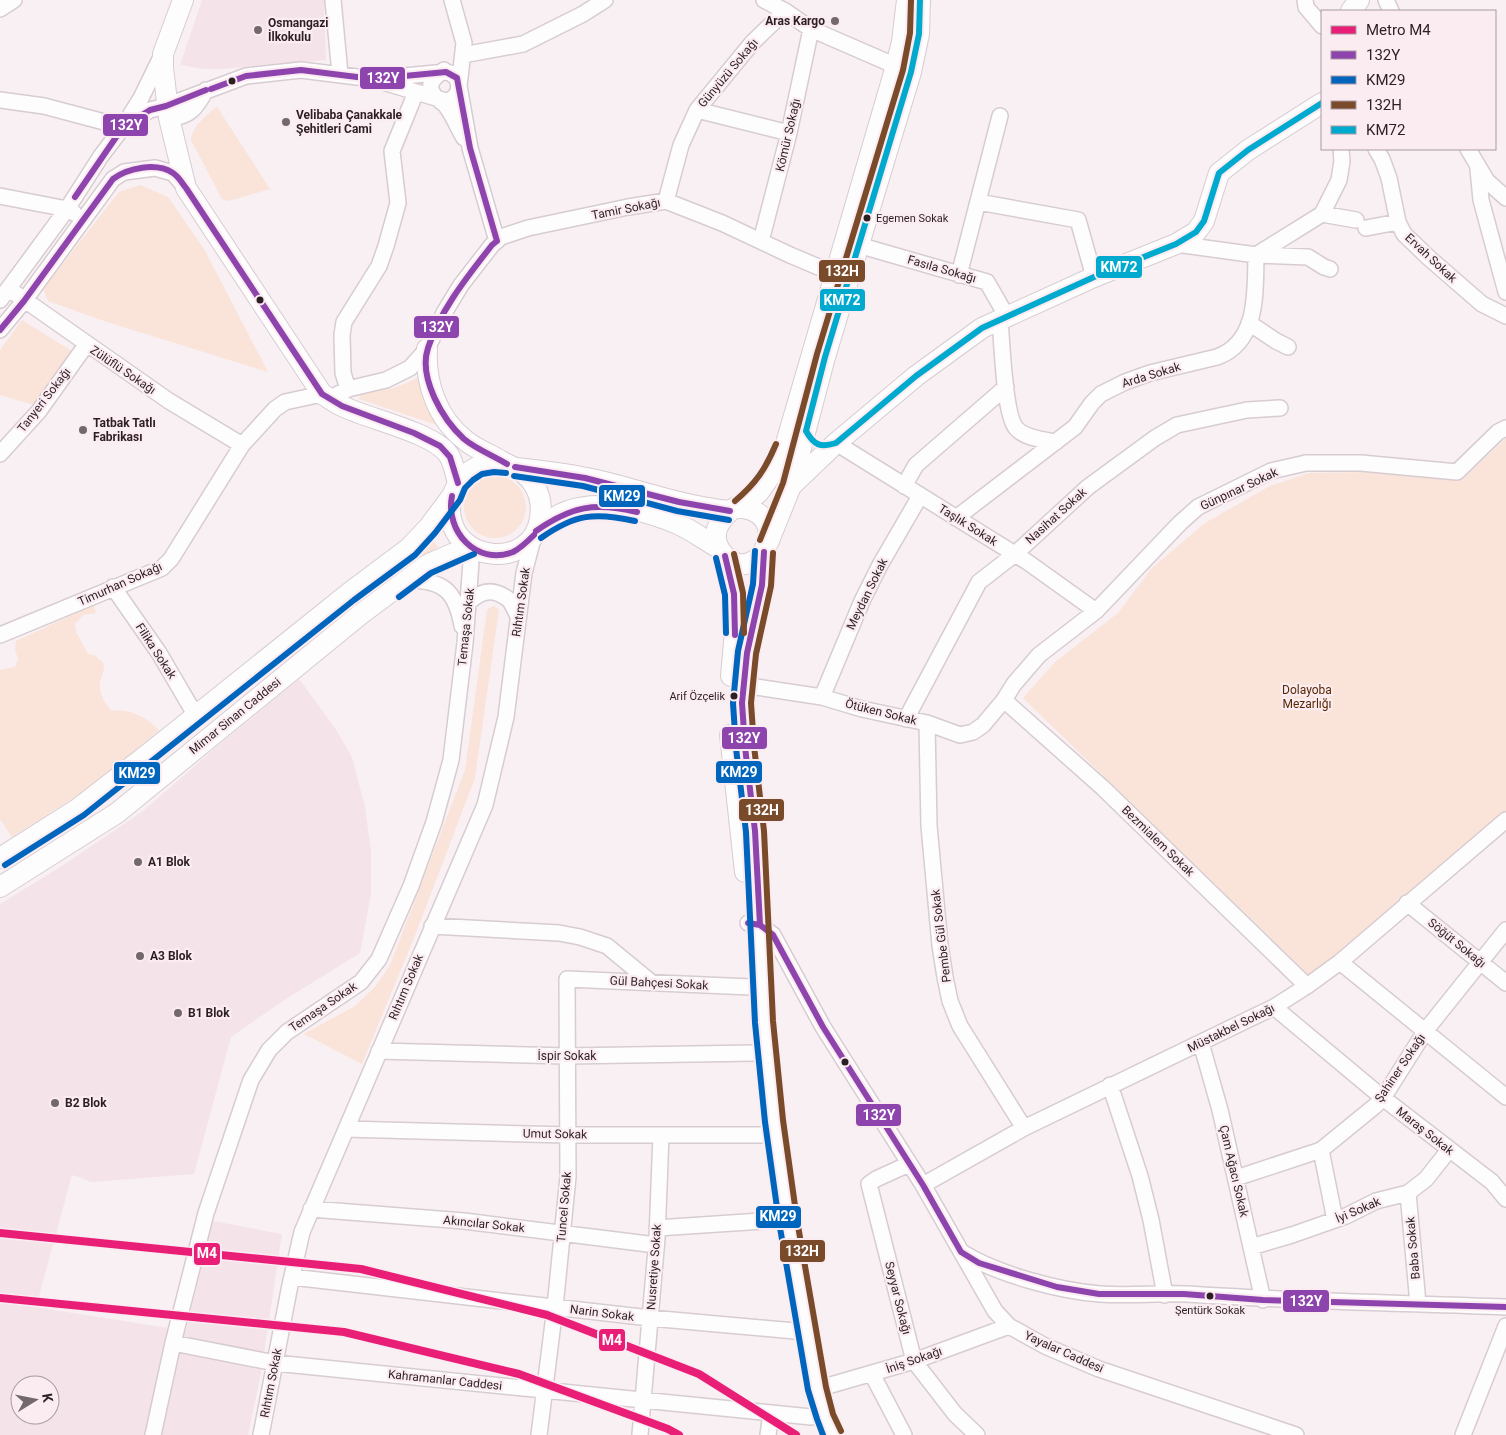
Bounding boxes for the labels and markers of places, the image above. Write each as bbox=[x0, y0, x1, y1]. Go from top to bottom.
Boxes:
place label: Aras Kargo bbox=[765, 14, 825, 28]
marker: Aras Kargo bbox=[829, 15, 841, 27]
place label: Osmangazi İlkokulu bbox=[268, 16, 329, 44]
marker: Osmangazi İlkokulu bbox=[252, 24, 264, 36]
unlabelled marker bbox=[227, 76, 237, 86]
place label: Velibaba Çanakkale Şehitleri Cami bbox=[296, 108, 403, 136]
marker: Velibaba Çanakkale Şehitleri Cami bbox=[280, 116, 292, 128]
place label: Egemen Sokak bbox=[876, 212, 949, 225]
marker: Egemen Sokak bbox=[862, 213, 872, 223]
unlabelled marker bbox=[255, 295, 265, 305]
place label: Tatbak Tatlı Fabrikası bbox=[93, 416, 156, 444]
marker: Tatbak Tatlı Fabrikası bbox=[77, 424, 89, 436]
place label: Arif Özçelik bbox=[669, 690, 725, 703]
marker: Arif Özçelik bbox=[729, 691, 739, 701]
place label: A1 Blok bbox=[148, 855, 191, 869]
marker: A1 Blok bbox=[132, 856, 144, 868]
place label: A3 Blok bbox=[150, 949, 193, 963]
marker: A3 Blok bbox=[134, 950, 146, 962]
place label: B1 Blok bbox=[188, 1006, 230, 1020]
marker: B1 Blok bbox=[172, 1007, 184, 1019]
unlabelled marker bbox=[840, 1057, 850, 1067]
place label: B2 Blok bbox=[65, 1096, 107, 1110]
marker: B2 Blok bbox=[49, 1097, 61, 1109]
marker: Şentürk Sokak bbox=[1205, 1291, 1215, 1301]
place label: Şentürk Sokak bbox=[1175, 1304, 1245, 1317]

